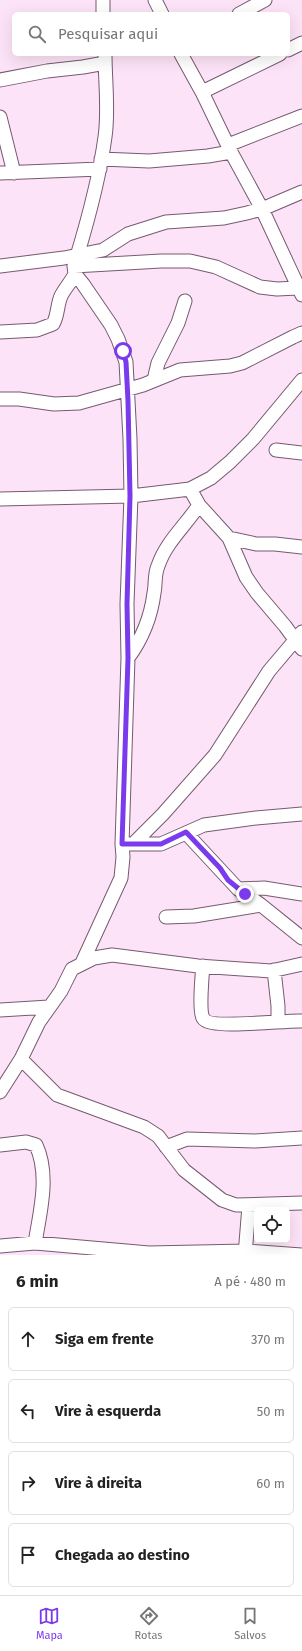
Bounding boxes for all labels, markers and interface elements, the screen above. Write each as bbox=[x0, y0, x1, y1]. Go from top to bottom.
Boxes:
search box bbox=[12, 12, 290, 56]
icon: search bbox=[26, 23, 48, 45]
text: Pesquisar aqui bbox=[58, 25, 158, 43]
route start bbox=[114, 342, 132, 360]
route end bbox=[236, 885, 254, 903]
map controls bbox=[254, 1207, 290, 1243]
button: locate bbox=[254, 1207, 290, 1243]
text: 6 min bbox=[16, 1271, 59, 1292]
text: A pé · 480 m bbox=[214, 1274, 286, 1289]
icon: ahead bbox=[17, 1328, 39, 1350]
text: Siga em frente bbox=[55, 1330, 154, 1348]
text: 370 m bbox=[251, 1332, 285, 1347]
icon: left bbox=[17, 1400, 39, 1422]
text: Vire à esquerda bbox=[55, 1402, 161, 1420]
text: 50 m bbox=[257, 1404, 285, 1419]
icon: right bbox=[17, 1472, 39, 1494]
text: Vire à direita bbox=[55, 1474, 142, 1492]
text: 60 m bbox=[256, 1476, 285, 1491]
icon: arrive bbox=[17, 1544, 39, 1566]
text: Chegada ao destino bbox=[55, 1546, 190, 1564]
tab: Mapa bbox=[36, 1605, 63, 1642]
tab: Rotas bbox=[135, 1605, 162, 1642]
tab: Salvos bbox=[234, 1605, 266, 1642]

